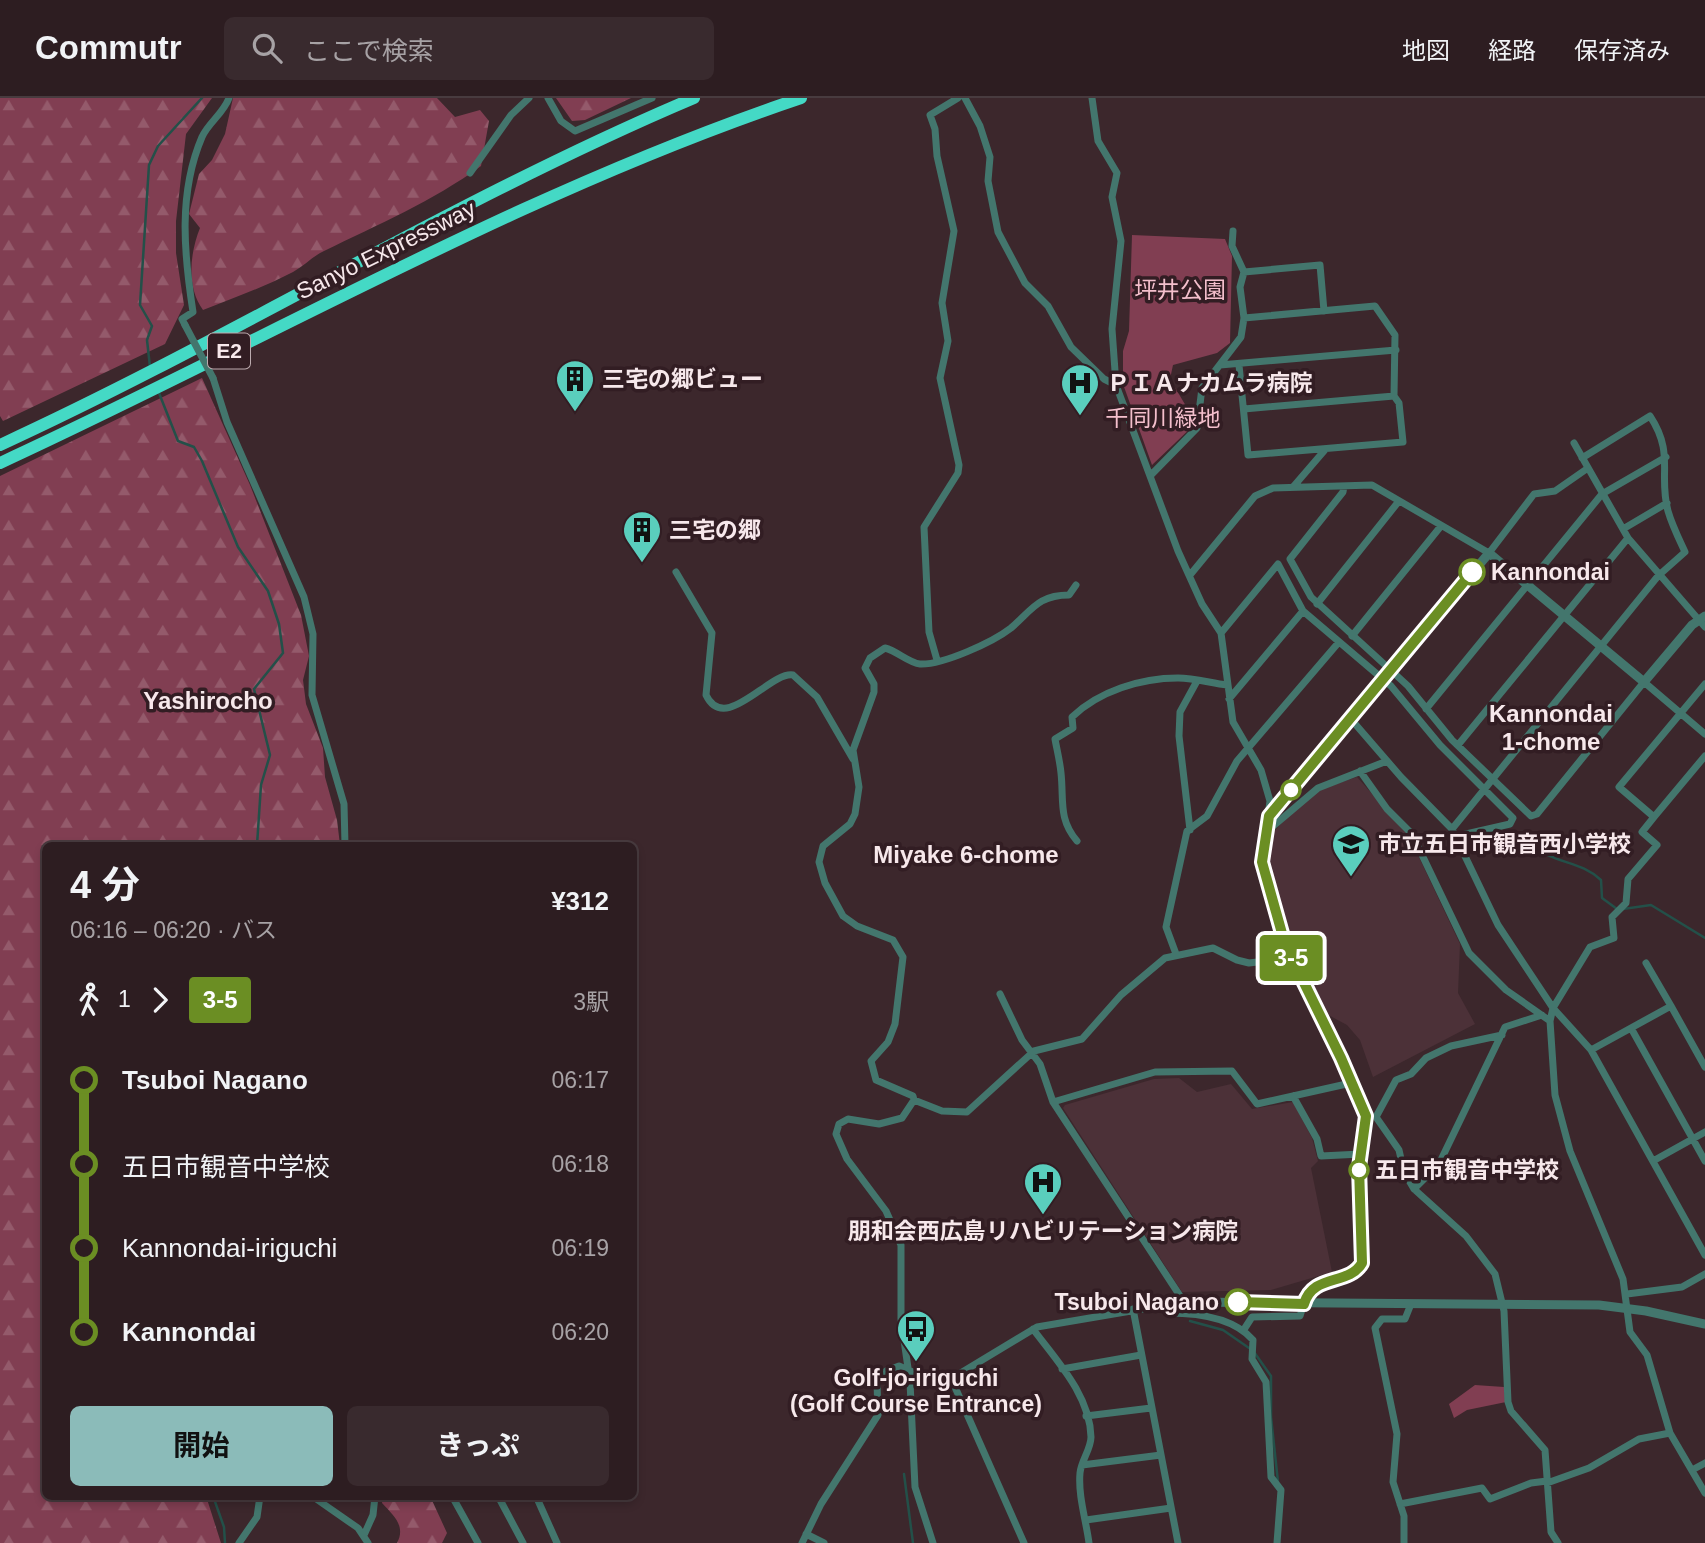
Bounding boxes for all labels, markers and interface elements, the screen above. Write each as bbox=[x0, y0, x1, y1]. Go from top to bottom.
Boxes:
search box bbox=[224, 17, 714, 80]
text: Commutr bbox=[35, 29, 182, 66]
icon: search bbox=[248, 29, 286, 67]
text: ここで検索 bbox=[304, 36, 434, 66]
text: 地図 bbox=[1402, 37, 1450, 64]
text: 経路 bbox=[1488, 37, 1536, 64]
text: 保存済み bbox=[1574, 37, 1670, 64]
street label: Sanyo Expressway bbox=[292, 195, 480, 305]
park label: 坪井公園 bbox=[1134, 277, 1226, 303]
road number: E2 bbox=[208, 334, 250, 368]
building icon: 三宅の郷ビュー bbox=[554, 358, 596, 413]
hospital icon: ＰＩＡナカムラ病院 bbox=[1059, 362, 1101, 417]
place label: 三宅の郷ビュー bbox=[602, 366, 763, 392]
place label: ＰＩＡナカムラ病院 bbox=[1107, 370, 1313, 396]
park label: 千同川緑地 bbox=[1106, 405, 1221, 431]
building icon: 三宅の郷 bbox=[621, 509, 663, 564]
place label: 三宅の郷 bbox=[669, 517, 761, 543]
marker: Kannondai bbox=[1459, 559, 1485, 585]
place label: Kannondai bbox=[1491, 559, 1610, 585]
district label: Yashirocho bbox=[143, 687, 273, 714]
district label: Kannondai 1-chome bbox=[1489, 700, 1613, 755]
unlabelled marker bbox=[1281, 780, 1301, 800]
school or university icon: 市立五日市観音西小学校 bbox=[1330, 823, 1372, 878]
place label: 市立五日市観音西小学校 bbox=[1378, 831, 1631, 857]
district label: Miyake 6-chome bbox=[873, 841, 1059, 868]
text: 4 分 bbox=[70, 864, 140, 906]
text: ¥312 bbox=[551, 886, 609, 916]
text: 06:16 – 06:20 · バス bbox=[70, 917, 277, 943]
line badge: 3-5 bbox=[1251, 935, 1331, 981]
text: 3-5 bbox=[1274, 944, 1308, 971]
icon: walk bbox=[70, 981, 108, 1019]
icon: forward bbox=[141, 981, 179, 1019]
text: 1 bbox=[118, 986, 131, 1012]
text: 3-5 bbox=[203, 986, 237, 1013]
text: 3駅 bbox=[573, 989, 609, 1015]
text: Tsuboi Nagano bbox=[122, 1065, 308, 1095]
text: 06:17 bbox=[551, 1067, 609, 1093]
text: 06:18 bbox=[551, 1151, 609, 1177]
text: 五日市観音中学校 bbox=[122, 1152, 330, 1182]
place label: 五日市観音中学校 bbox=[1375, 1157, 1559, 1183]
marker: 五日市観音中学校 bbox=[1349, 1160, 1369, 1180]
hospital icon: 朋和会西広島リハビリテーション病院 bbox=[1022, 1161, 1064, 1216]
place label: 朋和会西広島リハビリテーション病院 bbox=[848, 1218, 1238, 1244]
text: Kannondai-iriguchi bbox=[122, 1233, 337, 1263]
text: 06:19 bbox=[551, 1235, 609, 1261]
place label: Tsuboi Nagano bbox=[1055, 1289, 1219, 1315]
marker: Tsuboi Nagano bbox=[1225, 1289, 1251, 1315]
bus stop icon: Golf-jo-iriguchi (Golf Course Entrance) bbox=[895, 1308, 937, 1363]
text: Kannondai bbox=[122, 1317, 256, 1347]
text: 06:20 bbox=[551, 1319, 609, 1345]
place label: Golf-jo-iriguchi (Golf Course Entrance) bbox=[790, 1365, 1042, 1417]
button: 開始 bbox=[70, 1406, 333, 1486]
button: きっぷ bbox=[347, 1406, 609, 1486]

